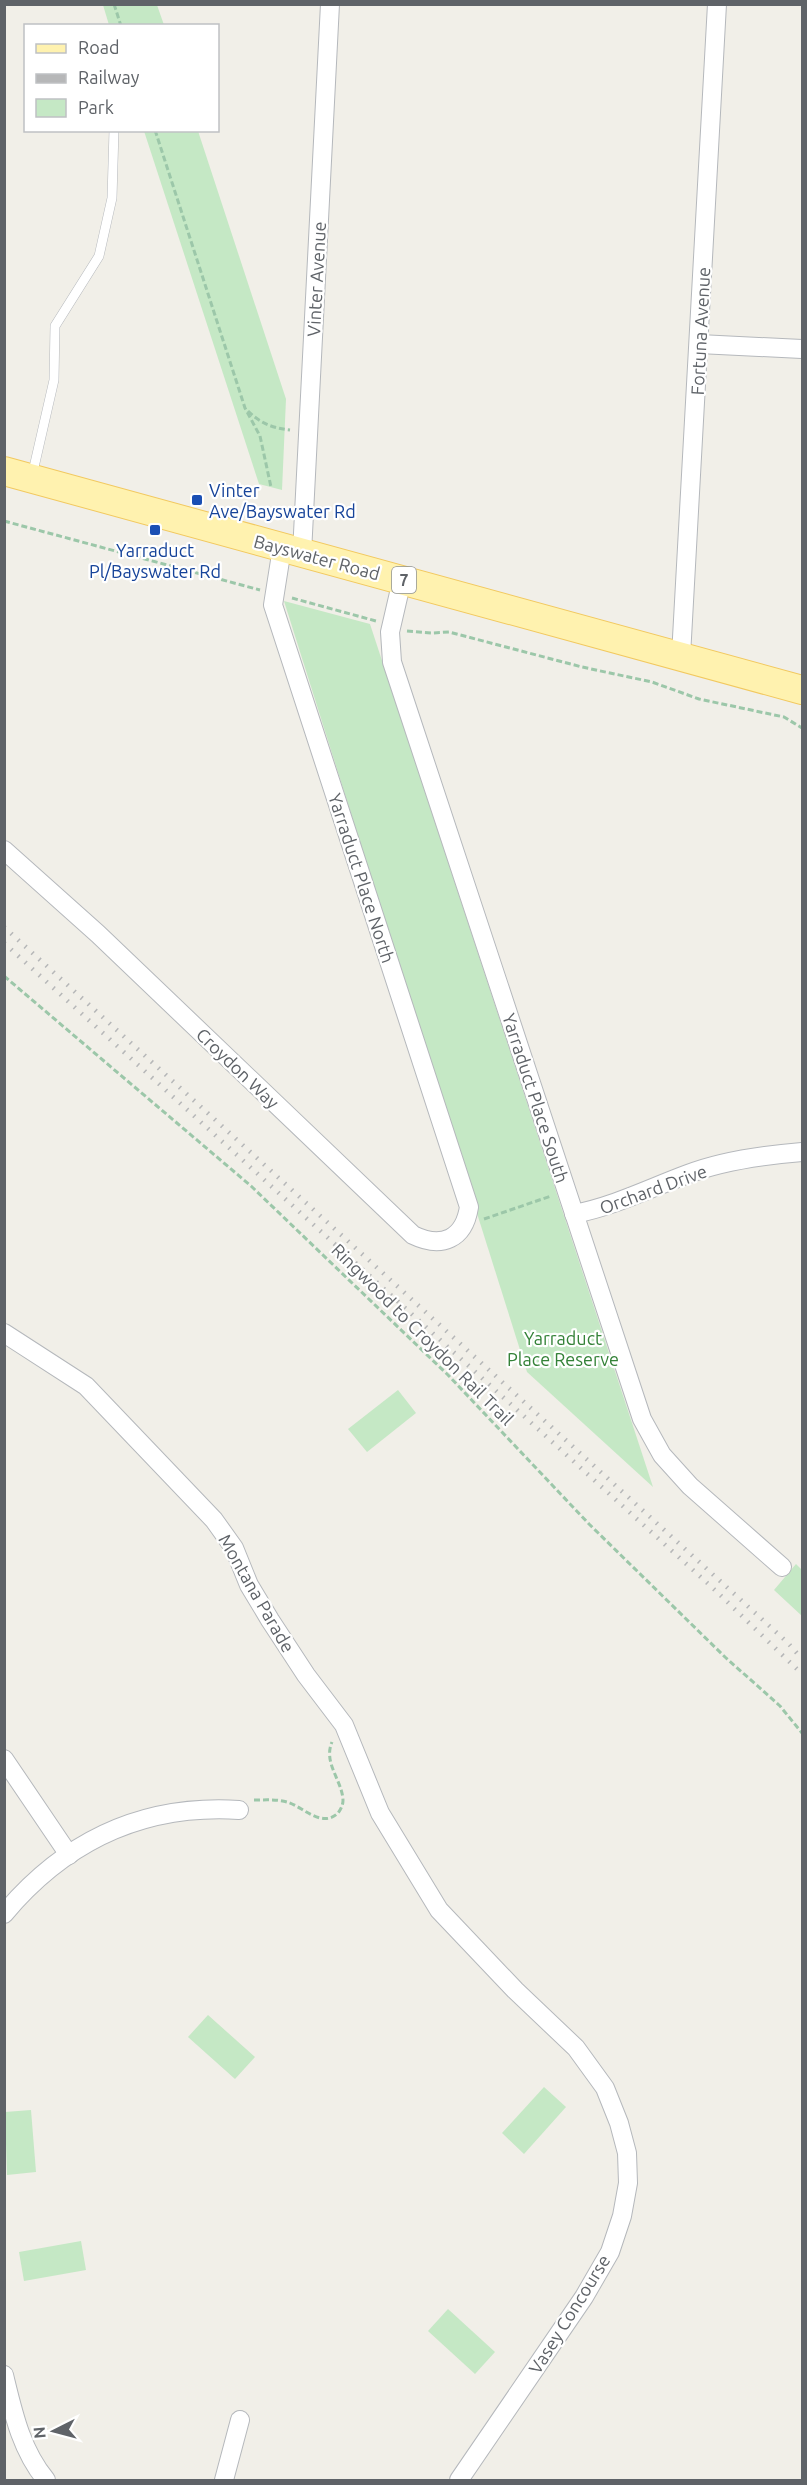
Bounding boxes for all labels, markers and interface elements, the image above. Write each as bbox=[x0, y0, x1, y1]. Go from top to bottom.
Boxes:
legend bbox=[24, 24, 219, 132]
text: Road bbox=[78, 37, 120, 57]
text: Railway bbox=[78, 67, 140, 87]
text: Park bbox=[78, 97, 114, 117]
street label: Vinter Avenue bbox=[303, 221, 329, 337]
street label: Fortuna Avenue bbox=[687, 266, 713, 396]
place label: Vinter Ave/Bayswater Rd bbox=[209, 480, 356, 521]
marker: Vinter Ave/Bayswater Rd bbox=[190, 493, 204, 507]
marker: Yarraduct Pl/Bayswater Rd bbox=[148, 523, 162, 537]
street label: Bayswater Road bbox=[252, 531, 382, 583]
place label: Yarraduct Pl/Bayswater Rd bbox=[89, 540, 221, 581]
road number: 7 bbox=[392, 567, 416, 593]
street label: Yarraduct Place North bbox=[325, 791, 399, 965]
street label: Yarraduct Place South bbox=[499, 1011, 573, 1185]
street label: Croydon Way bbox=[193, 1024, 284, 1112]
street label: Orchard Drive bbox=[597, 1160, 709, 1218]
street label: Ringwood to Croydon Rail Trail bbox=[328, 1239, 518, 1429]
park label: Yarraduct Place Reserve bbox=[507, 1328, 619, 1369]
street label: Montana Parade bbox=[215, 1531, 299, 1655]
street label: Vasey Concourse bbox=[524, 2251, 614, 2377]
north arrow bbox=[24, 2401, 84, 2461]
text: N bbox=[30, 2426, 49, 2439]

